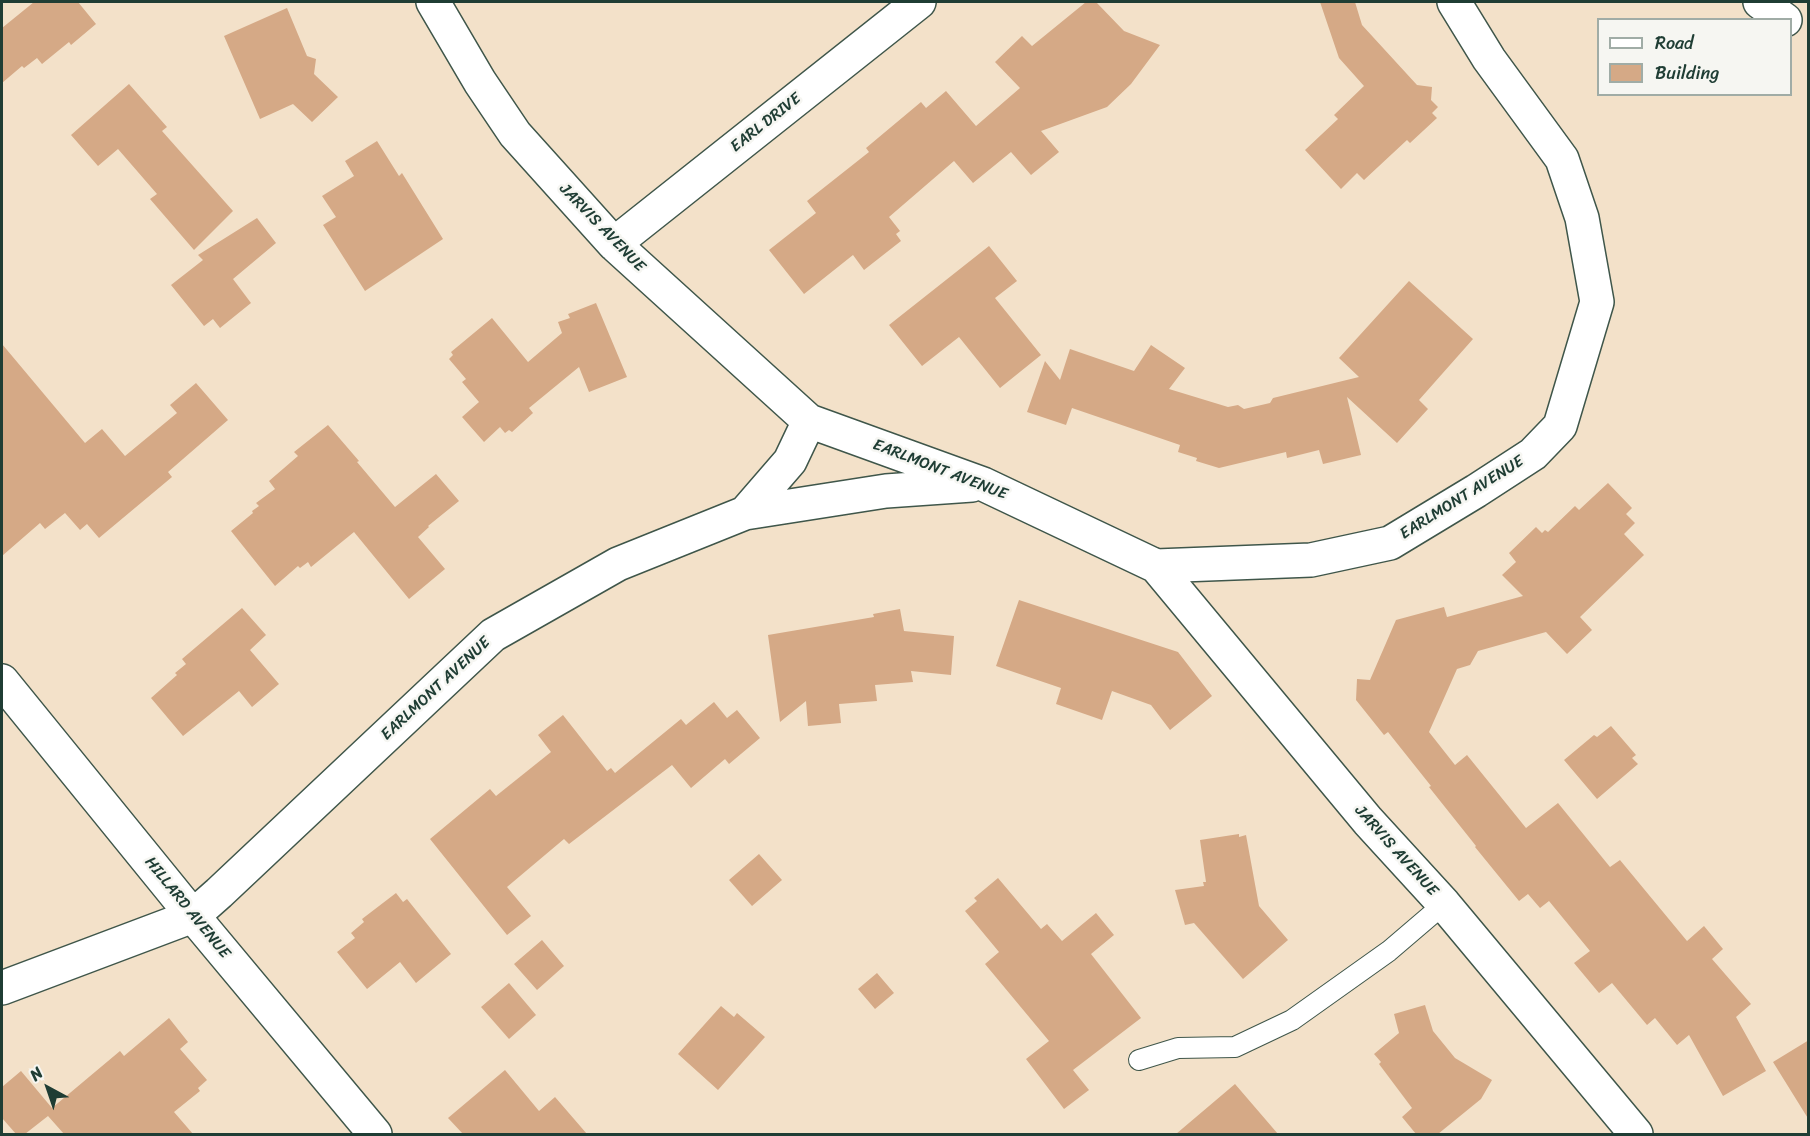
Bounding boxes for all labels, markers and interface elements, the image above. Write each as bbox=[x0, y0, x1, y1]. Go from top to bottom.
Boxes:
legend bbox=[1597, 18, 1792, 96]
text: Road bbox=[1655, 27, 1694, 59]
text: Building bbox=[1655, 57, 1719, 89]
street label: EARL DRIVE bbox=[727, 89, 805, 157]
street label: JARVIS AVENUE bbox=[555, 180, 649, 276]
street label: EARLMONT AVENUE bbox=[870, 435, 1010, 505]
street label: EARLMONT AVENUE bbox=[1396, 452, 1528, 544]
street label: EARLMONT AVENUE bbox=[377, 633, 495, 745]
street label: JARVIS AVENUE bbox=[1350, 802, 1442, 900]
street label: HILLARD AVENUE bbox=[140, 853, 234, 963]
north arrow bbox=[18, 1058, 78, 1118]
text: N bbox=[23, 1059, 50, 1089]

